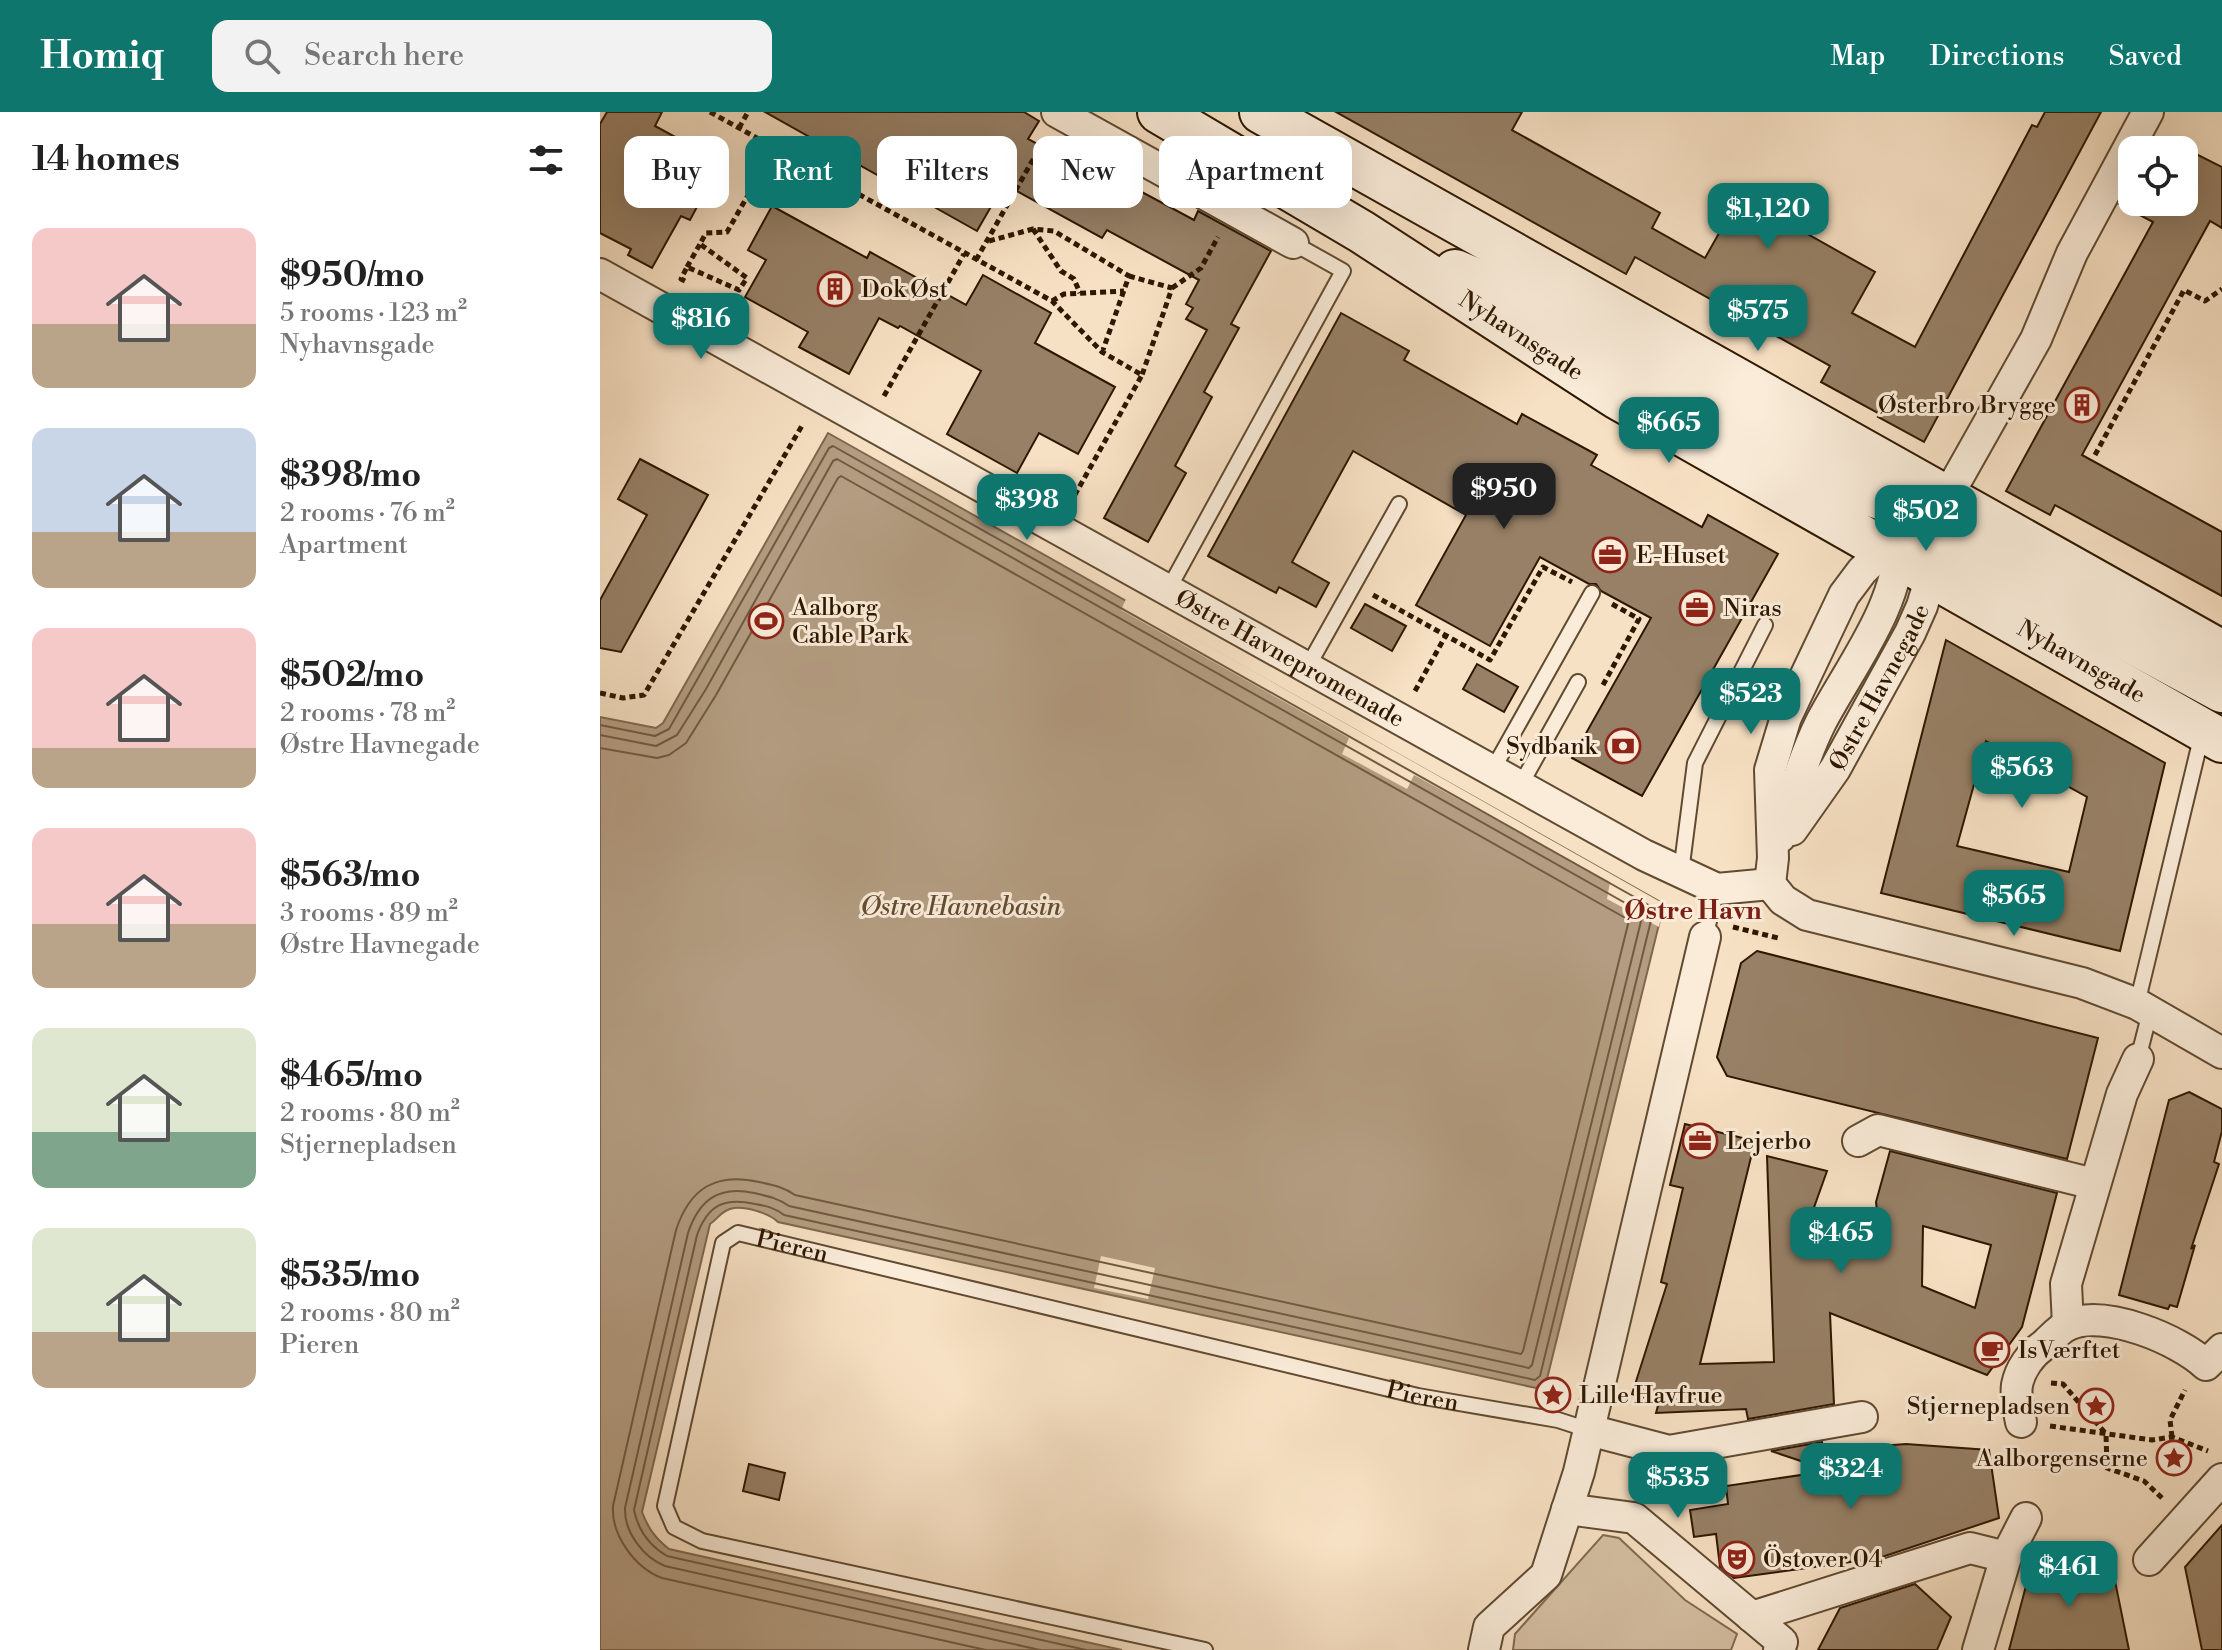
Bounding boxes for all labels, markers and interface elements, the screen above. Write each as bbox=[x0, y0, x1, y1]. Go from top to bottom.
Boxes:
search box bbox=[212, 20, 772, 92]
text: Homiq bbox=[40, 33, 164, 80]
icon: search bbox=[240, 34, 284, 78]
text: Search here bbox=[304, 37, 464, 75]
text: Map bbox=[1830, 39, 1885, 74]
text: Directions bbox=[1929, 39, 2064, 74]
text: Saved bbox=[2108, 39, 2182, 74]
chip: Buy bbox=[624, 136, 729, 208]
chip: Rent bbox=[745, 136, 861, 208]
chip: Filters bbox=[877, 136, 1017, 208]
chip: New bbox=[1033, 136, 1143, 208]
chip: Apartment bbox=[1159, 136, 1352, 208]
map controls bbox=[2118, 136, 2198, 216]
button: locate bbox=[2118, 136, 2198, 216]
icon: filters bbox=[524, 138, 568, 182]
text: 14 homes bbox=[32, 139, 180, 181]
pin: $1,120 bbox=[1703, 183, 1833, 251]
text: $1,120 bbox=[1726, 193, 1810, 225]
text: $950/mo bbox=[280, 255, 425, 297]
icon: home bbox=[96, 260, 192, 356]
building icon: Dok Øst bbox=[816, 270, 854, 308]
place label: Dok Øst bbox=[861, 275, 948, 305]
street label: Nyhavnsgade bbox=[1453, 285, 1589, 388]
pin: $575 bbox=[1711, 285, 1805, 353]
pin: $816 bbox=[654, 293, 748, 361]
text: $575 bbox=[1727, 295, 1789, 327]
text: 5 rooms · 123 m² bbox=[280, 297, 467, 329]
text: $816 bbox=[671, 303, 731, 335]
text: Nyhavnsgade bbox=[280, 329, 435, 361]
building icon: Østerbro Brygge bbox=[2063, 386, 2101, 424]
place label: Østerbro Brygge bbox=[1878, 391, 2056, 421]
pin: $665 bbox=[1622, 397, 1716, 465]
text: $665 bbox=[1637, 407, 1701, 439]
text: $398/mo bbox=[280, 455, 421, 497]
icon: home bbox=[96, 460, 192, 556]
pin: $950 bbox=[1457, 463, 1551, 531]
text: $950 bbox=[1471, 473, 1537, 505]
pin: $398 bbox=[980, 474, 1074, 542]
text: $398 bbox=[995, 484, 1059, 516]
pin: $502 bbox=[1879, 485, 1973, 553]
text: $502 bbox=[1893, 495, 1959, 527]
text: 2 rooms · 76 m² bbox=[280, 497, 455, 529]
text: Apartment bbox=[280, 529, 408, 561]
office icon: E-Huset bbox=[1591, 536, 1629, 574]
place label: E-Huset bbox=[1636, 541, 1727, 571]
street label: Østre Havnepromenade bbox=[1170, 583, 1409, 735]
office icon: Niras bbox=[1678, 589, 1716, 627]
place label: Aalborg Cable Park bbox=[791, 593, 910, 651]
place label: Niras bbox=[1723, 594, 1782, 624]
street label: Østre Havnegade bbox=[1823, 600, 1937, 776]
sports icon: Aalborg Cable Park bbox=[747, 602, 785, 640]
street label: Nyhavnsgade bbox=[2012, 614, 2151, 710]
text: $502/mo bbox=[280, 655, 424, 697]
icon: home bbox=[96, 660, 192, 756]
pin: $523 bbox=[1704, 668, 1798, 736]
text: $523 bbox=[1719, 678, 1783, 710]
text: 2 rooms · 78 m² bbox=[280, 697, 455, 729]
bank icon: Sydbank bbox=[1604, 727, 1642, 765]
text: Østre Havnegade bbox=[280, 729, 480, 761]
place label: Sydbank bbox=[1506, 732, 1598, 762]
pin: $563 bbox=[1975, 742, 2069, 810]
text: $563 bbox=[1990, 752, 2054, 784]
text: $563/mo bbox=[280, 855, 421, 897]
icon: home bbox=[96, 860, 192, 956]
pin: $565 bbox=[1967, 870, 2061, 938]
text: $565 bbox=[1982, 880, 2046, 912]
water label: Østre Havnebasin bbox=[861, 891, 1062, 923]
district label: Østre Havn bbox=[1624, 895, 1762, 927]
text: 3 rooms · 89 m² bbox=[280, 897, 458, 929]
text: Østre Havnegade bbox=[280, 929, 480, 961]
text: $465/mo bbox=[280, 1055, 423, 1097]
icon: home bbox=[96, 1060, 192, 1156]
text: 2 rooms · 80 m² bbox=[280, 1097, 460, 1129]
office icon: Lejerbo bbox=[1681, 1122, 1719, 1160]
place label: Lejerbo bbox=[1726, 1127, 1811, 1157]
text: Stjernepladsen bbox=[280, 1129, 457, 1161]
pin: $465 bbox=[1794, 1207, 1888, 1275]
text: $465 bbox=[1808, 1217, 1874, 1249]
street label: Pieren bbox=[753, 1224, 831, 1270]
text: $535/mo bbox=[280, 1255, 420, 1297]
icon: home bbox=[96, 1260, 192, 1356]
text: 2 rooms · 80 m² bbox=[280, 1297, 460, 1329]
text: Pieren bbox=[280, 1329, 359, 1361]
cafe icon: IsVærftet bbox=[1973, 1331, 2011, 1369]
place label: IsVærftet bbox=[2018, 1336, 2121, 1366]
street label: Pieren bbox=[1383, 1375, 1461, 1419]
place icon: Lille Havfrue bbox=[1534, 1376, 1572, 1414]
place label: Lille Havfrue bbox=[1579, 1381, 1723, 1411]
place icon: Stjernepladsen bbox=[2077, 1387, 2115, 1425]
place label: Stjernepladsen bbox=[1907, 1392, 2070, 1422]
place icon: Aalborgenserne bbox=[2155, 1439, 2193, 1477]
pin: $324 bbox=[1804, 1443, 1898, 1511]
place label: Aalborgenserne bbox=[1975, 1444, 2148, 1474]
pin: $535 bbox=[1631, 1452, 1725, 1520]
text: $324 bbox=[1819, 1453, 1883, 1485]
text: $535 bbox=[1646, 1462, 1710, 1494]
theatre icon: Östover 04 bbox=[1718, 1540, 1756, 1578]
pin: $461 bbox=[2022, 1541, 2116, 1609]
place label: Östover 04 bbox=[1763, 1544, 1883, 1575]
text: $461 bbox=[2039, 1551, 2100, 1583]

